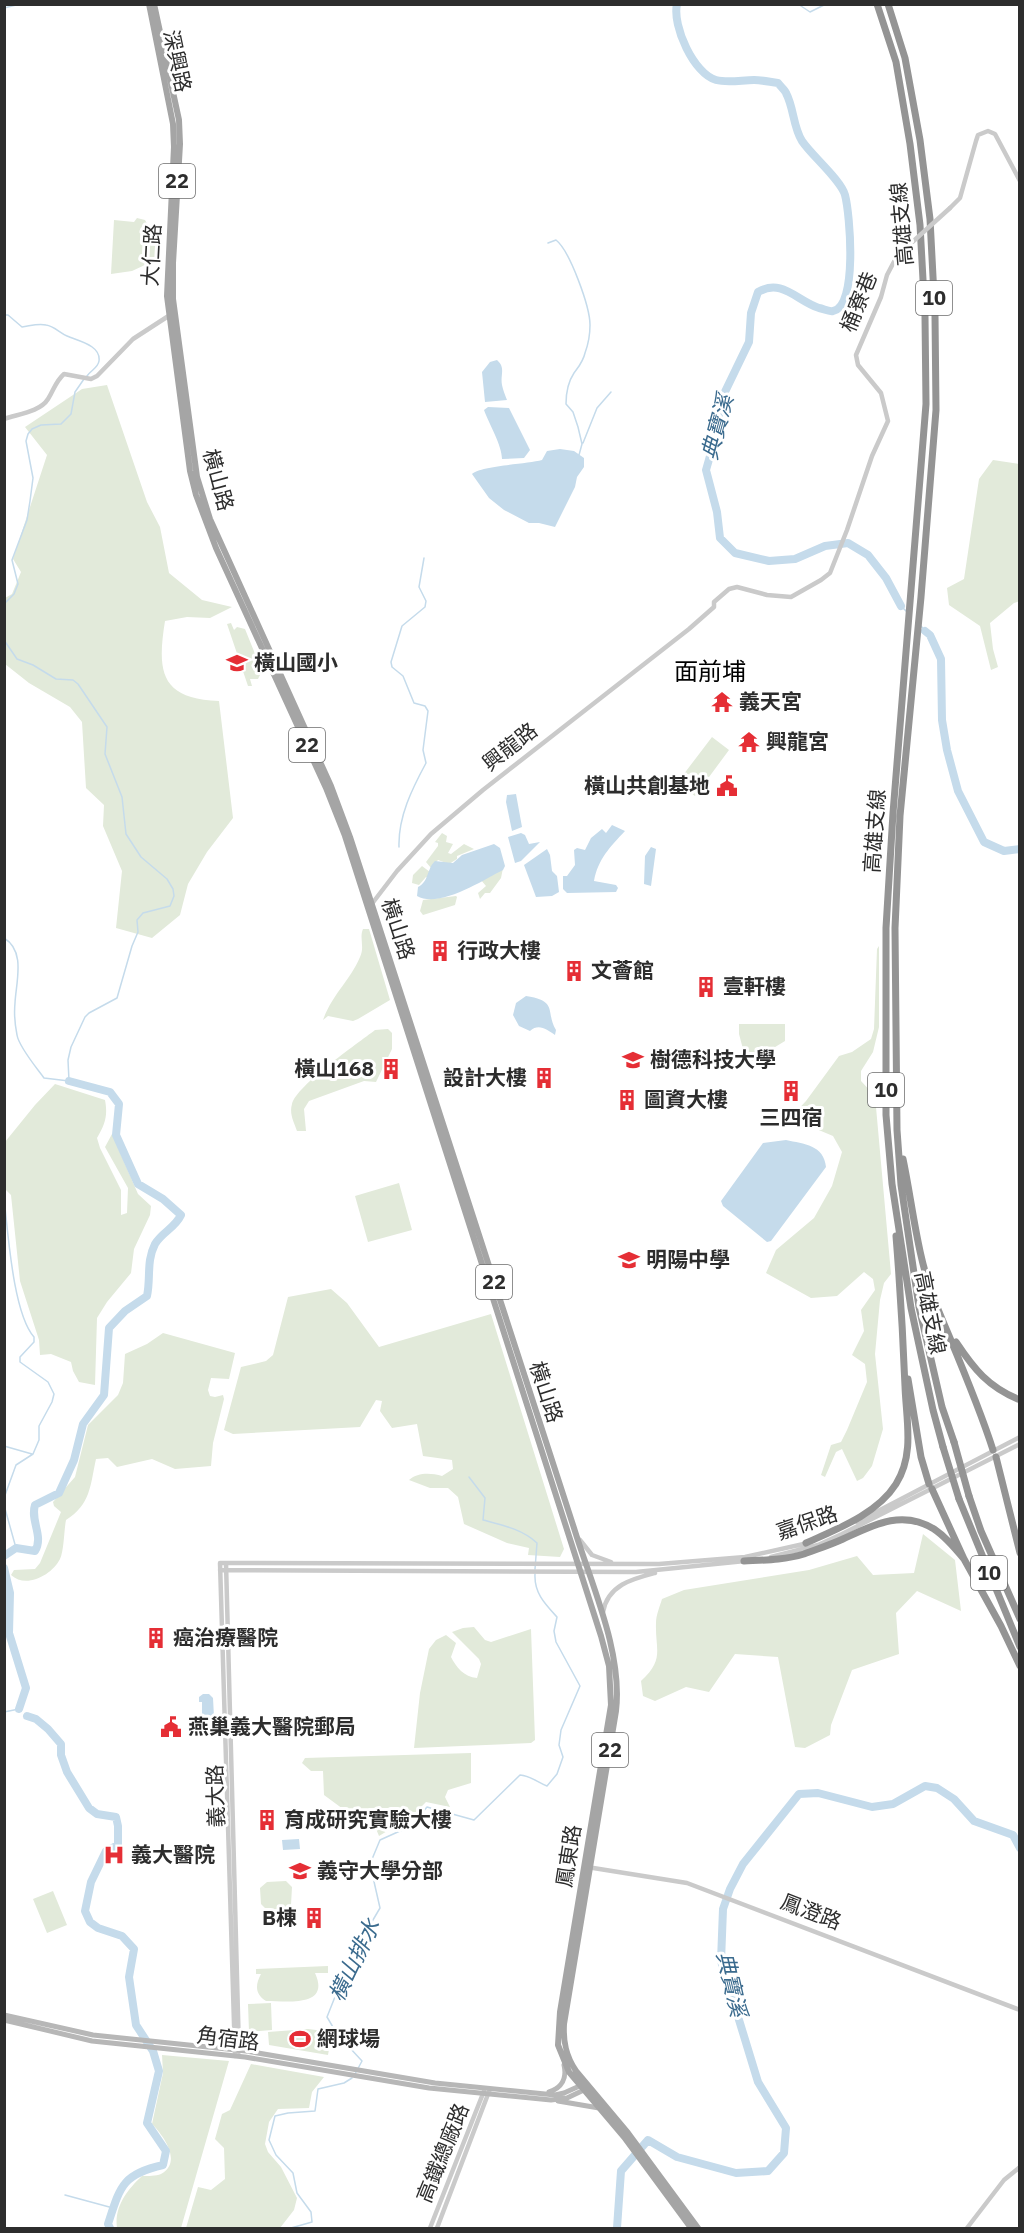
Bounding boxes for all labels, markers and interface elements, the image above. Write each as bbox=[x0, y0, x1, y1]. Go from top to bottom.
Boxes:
street label: 深興路 bbox=[158, 27, 198, 95]
road number: 22 bbox=[159, 164, 195, 198]
street label: 高雄支線 bbox=[883, 181, 919, 267]
street label: 大仁路 bbox=[135, 223, 167, 287]
street label: 桶寮巷 bbox=[833, 267, 883, 336]
road number: 10 bbox=[916, 281, 952, 315]
water label: 典寶溪 bbox=[694, 388, 740, 463]
street label: 橫山路 bbox=[197, 446, 241, 514]
place label: 橫山國小 bbox=[254, 648, 338, 676]
school or university icon: 橫山國小 bbox=[225, 651, 249, 675]
district label: 面前埔 bbox=[674, 655, 746, 687]
place label: 義天宮 bbox=[739, 687, 802, 715]
temple icon: 義天宮 bbox=[710, 690, 734, 714]
street label: 興龍路 bbox=[476, 716, 543, 777]
place label: 興龍宮 bbox=[766, 727, 829, 755]
road number: 22 bbox=[289, 728, 325, 762]
temple icon: 興龍宮 bbox=[737, 730, 761, 754]
place label: 橫山共創基地 bbox=[584, 771, 710, 799]
public building icon: 橫山共創基地 bbox=[715, 774, 739, 798]
street label: 高雄支線 bbox=[857, 788, 891, 874]
street label: 橫山路 bbox=[376, 894, 422, 963]
place label: 行政大樓 bbox=[457, 936, 541, 964]
building icon: 行政大樓 bbox=[428, 939, 452, 963]
place label: 文薈館 bbox=[591, 956, 654, 984]
building icon: 文薈館 bbox=[562, 959, 586, 983]
place label: 壹軒樓 bbox=[723, 972, 786, 1000]
building icon: 壹軒樓 bbox=[694, 975, 718, 999]
place label: 樹德科技大學 bbox=[650, 1045, 776, 1073]
school or university icon: 樹德科技大學 bbox=[621, 1048, 645, 1072]
place label: 橫山168 bbox=[294, 1054, 374, 1082]
building icon: 橫山168 bbox=[379, 1057, 403, 1081]
place label: 設計大樓 bbox=[443, 1063, 527, 1091]
building icon: 設計大樓 bbox=[532, 1066, 556, 1090]
road number: 10 bbox=[868, 1073, 904, 1107]
building icon: 三四宿 bbox=[779, 1079, 803, 1103]
place label: 圖資大樓 bbox=[644, 1085, 728, 1113]
building icon: 圖資大樓 bbox=[615, 1088, 639, 1112]
place label: 三四宿 bbox=[760, 1103, 823, 1131]
place label: 明陽中學 bbox=[646, 1245, 730, 1273]
school or university icon: 明陽中學 bbox=[617, 1248, 641, 1272]
road number: 22 bbox=[476, 1265, 512, 1299]
street label: 高雄支線 bbox=[909, 1269, 953, 1357]
street label: 橫山路 bbox=[524, 1357, 570, 1426]
street label: 嘉保路 bbox=[772, 1499, 841, 1546]
road number: 10 bbox=[971, 1556, 1007, 1590]
place label: 癌治療醫院 bbox=[173, 1623, 278, 1651]
building icon: 癌治療醫院 bbox=[144, 1626, 168, 1650]
place label: 燕巢義大醫院郵局 bbox=[188, 1712, 356, 1740]
public building icon: 燕巢義大醫院郵局 bbox=[159, 1715, 183, 1739]
road number: 22 bbox=[592, 1733, 628, 1767]
street label: 義大路 bbox=[200, 1764, 230, 1828]
place label: 育成研究實驗大樓 bbox=[284, 1805, 452, 1833]
building icon: 育成研究實驗大樓 bbox=[255, 1808, 279, 1832]
street label: 鳳東路 bbox=[549, 1823, 587, 1889]
place label: 義大醫院 bbox=[131, 1840, 215, 1868]
hospital icon: 義大醫院 bbox=[102, 1843, 126, 1867]
place label: 義守大學分部 bbox=[317, 1856, 443, 1884]
school or university icon: 義守大學分部 bbox=[288, 1859, 312, 1883]
street label: 鳳澄路 bbox=[777, 1887, 846, 1935]
place label: B棟 bbox=[262, 1903, 297, 1931]
building icon: B棟 bbox=[302, 1906, 326, 1930]
water label: 橫山排水 bbox=[321, 1913, 386, 2006]
water label: 典寶溪 bbox=[711, 1948, 755, 2022]
street label: 角宿路 bbox=[195, 2020, 261, 2056]
place label: 網球場 bbox=[317, 2024, 380, 2052]
sports icon: 網球場 bbox=[288, 2027, 312, 2051]
street label: 高鐵總廠路 bbox=[409, 2099, 475, 2207]

